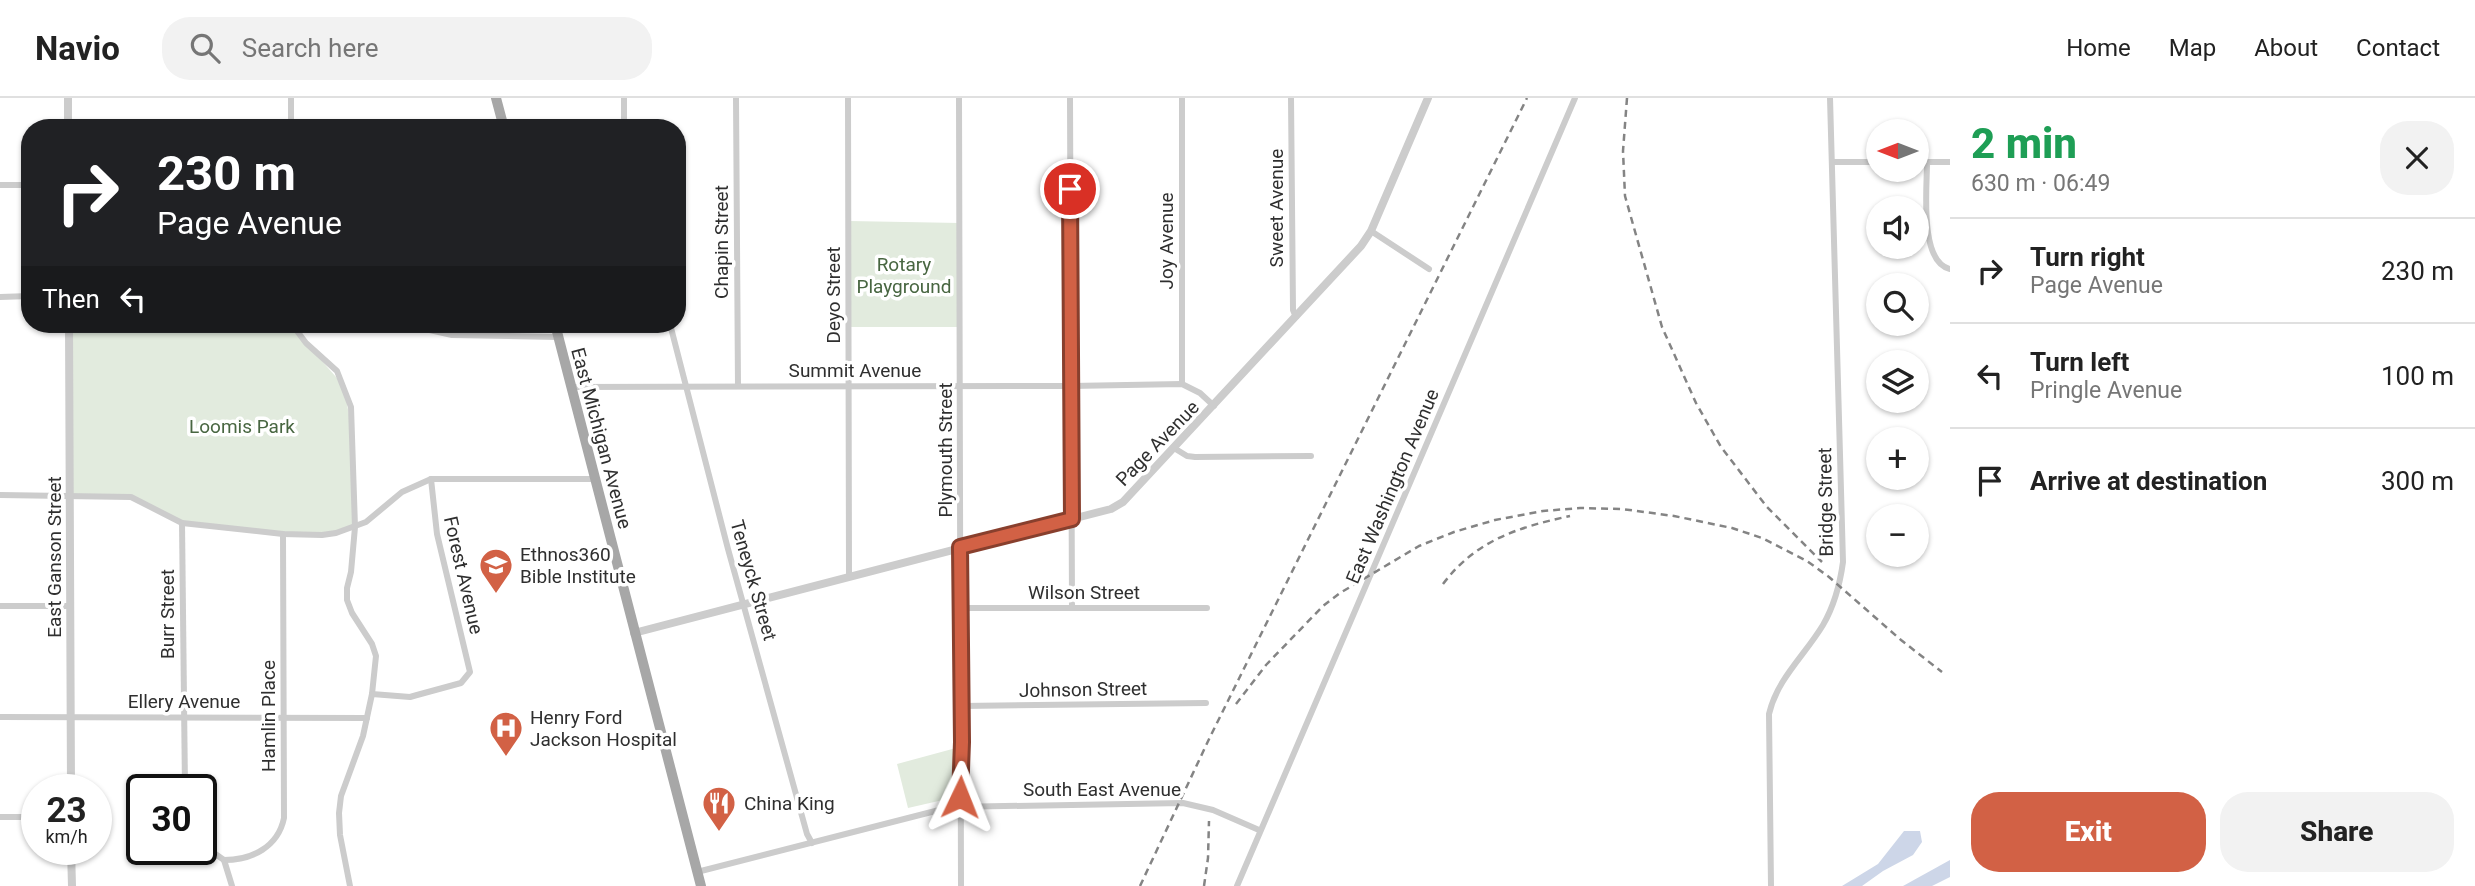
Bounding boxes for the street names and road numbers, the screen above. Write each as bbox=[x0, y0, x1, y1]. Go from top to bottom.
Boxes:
street label: Sweet Avenue bbox=[1265, 149, 1288, 267]
street label: Chapin Street bbox=[710, 185, 733, 299]
street label: Joy Avenue bbox=[1155, 192, 1178, 290]
street label: Deyo Street bbox=[822, 247, 845, 343]
street label: East Michigan Avenue bbox=[566, 345, 637, 531]
street label: Summit Avenue bbox=[789, 359, 921, 382]
street label: Plymouth Street bbox=[934, 382, 957, 518]
street label: East Washington Avenue bbox=[1341, 386, 1444, 587]
street label: Page Avenue bbox=[1111, 396, 1204, 491]
street label: Bridge Street bbox=[1813, 447, 1838, 557]
street label: East Ganson Street bbox=[43, 476, 66, 638]
street label: Forest Avenue bbox=[439, 514, 488, 636]
street label: Teneyck Street bbox=[725, 517, 782, 643]
street label: Burr Street bbox=[156, 569, 179, 659]
street label: Wilson Street bbox=[1028, 581, 1140, 604]
street label: Hamlin Place bbox=[257, 660, 280, 772]
street label: Johnson Street bbox=[1019, 677, 1147, 702]
street label: Ellery Avenue bbox=[128, 690, 240, 713]
street label: South East Avenue bbox=[1023, 778, 1181, 801]

